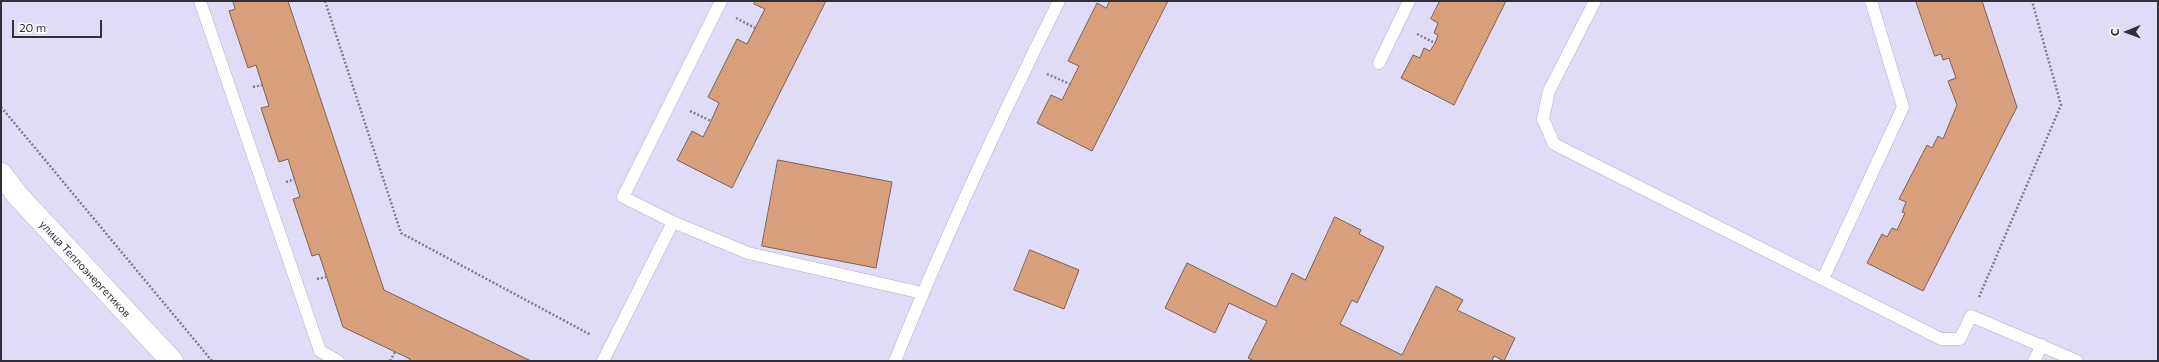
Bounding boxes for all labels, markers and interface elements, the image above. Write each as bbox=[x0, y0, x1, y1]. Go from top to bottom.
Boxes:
scale bar bbox=[14, 12, 104, 38]
north arrow bbox=[2107, 12, 2147, 52]
text: 20 m bbox=[19, 20, 46, 34]
text: С bbox=[2108, 28, 2121, 36]
street label: улица Теплоэнергетиков bbox=[37, 218, 133, 320]

